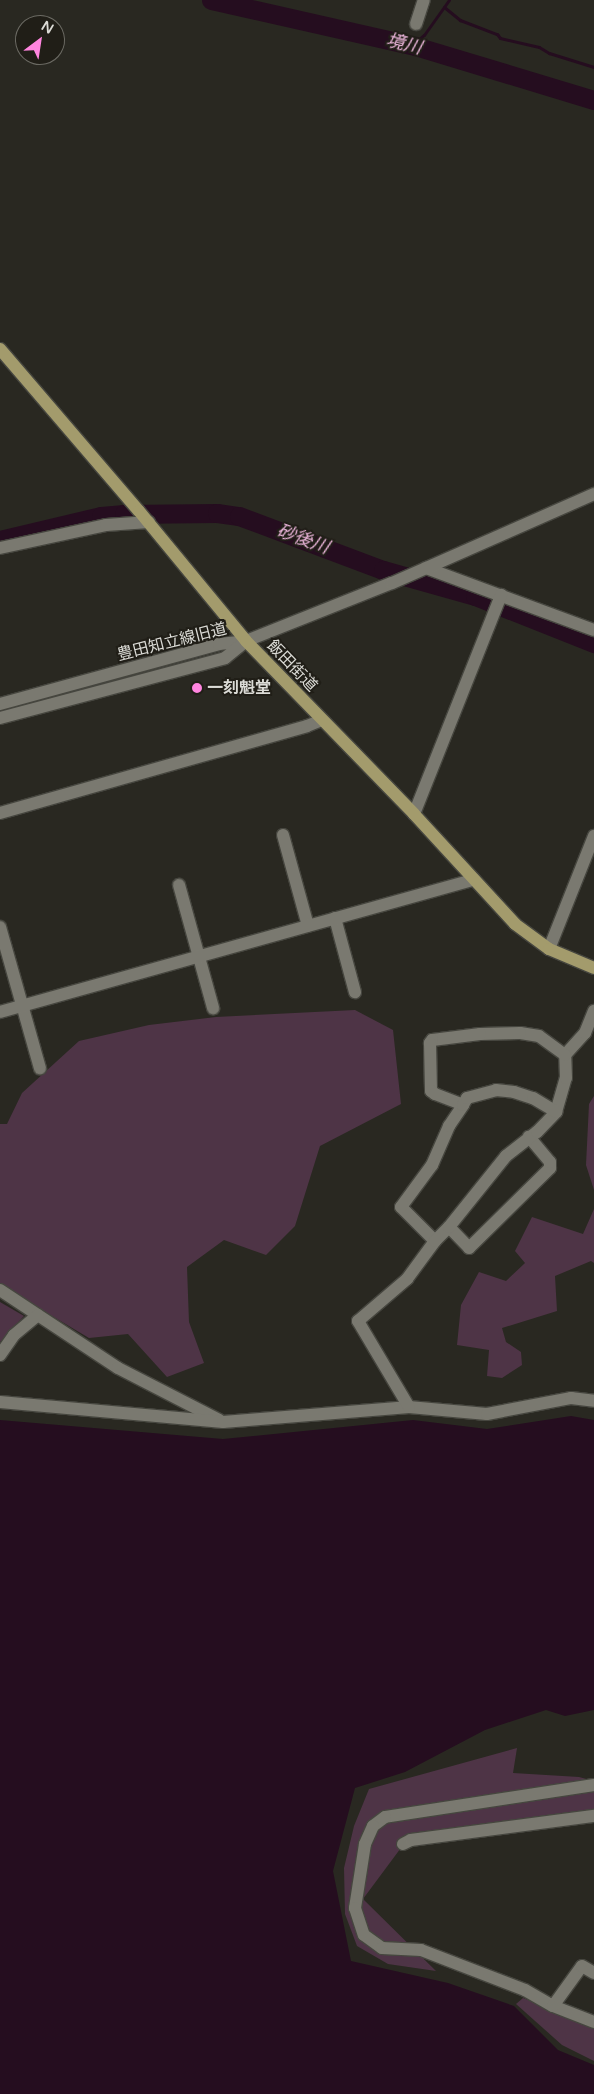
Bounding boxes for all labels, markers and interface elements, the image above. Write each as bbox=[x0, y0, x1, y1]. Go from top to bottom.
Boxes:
north arrow bbox=[15, 15, 65, 65]
text: N bbox=[38, 17, 57, 38]
water label: 境川 bbox=[384, 29, 424, 59]
water label: 砂後川 bbox=[274, 520, 332, 558]
street label: 豊田知立線旧道 bbox=[115, 619, 229, 665]
street label: 飯田街道 bbox=[263, 636, 321, 696]
place label: 一刻魁堂 bbox=[207, 678, 271, 698]
marker: 一刻魁堂 bbox=[191, 682, 203, 694]

